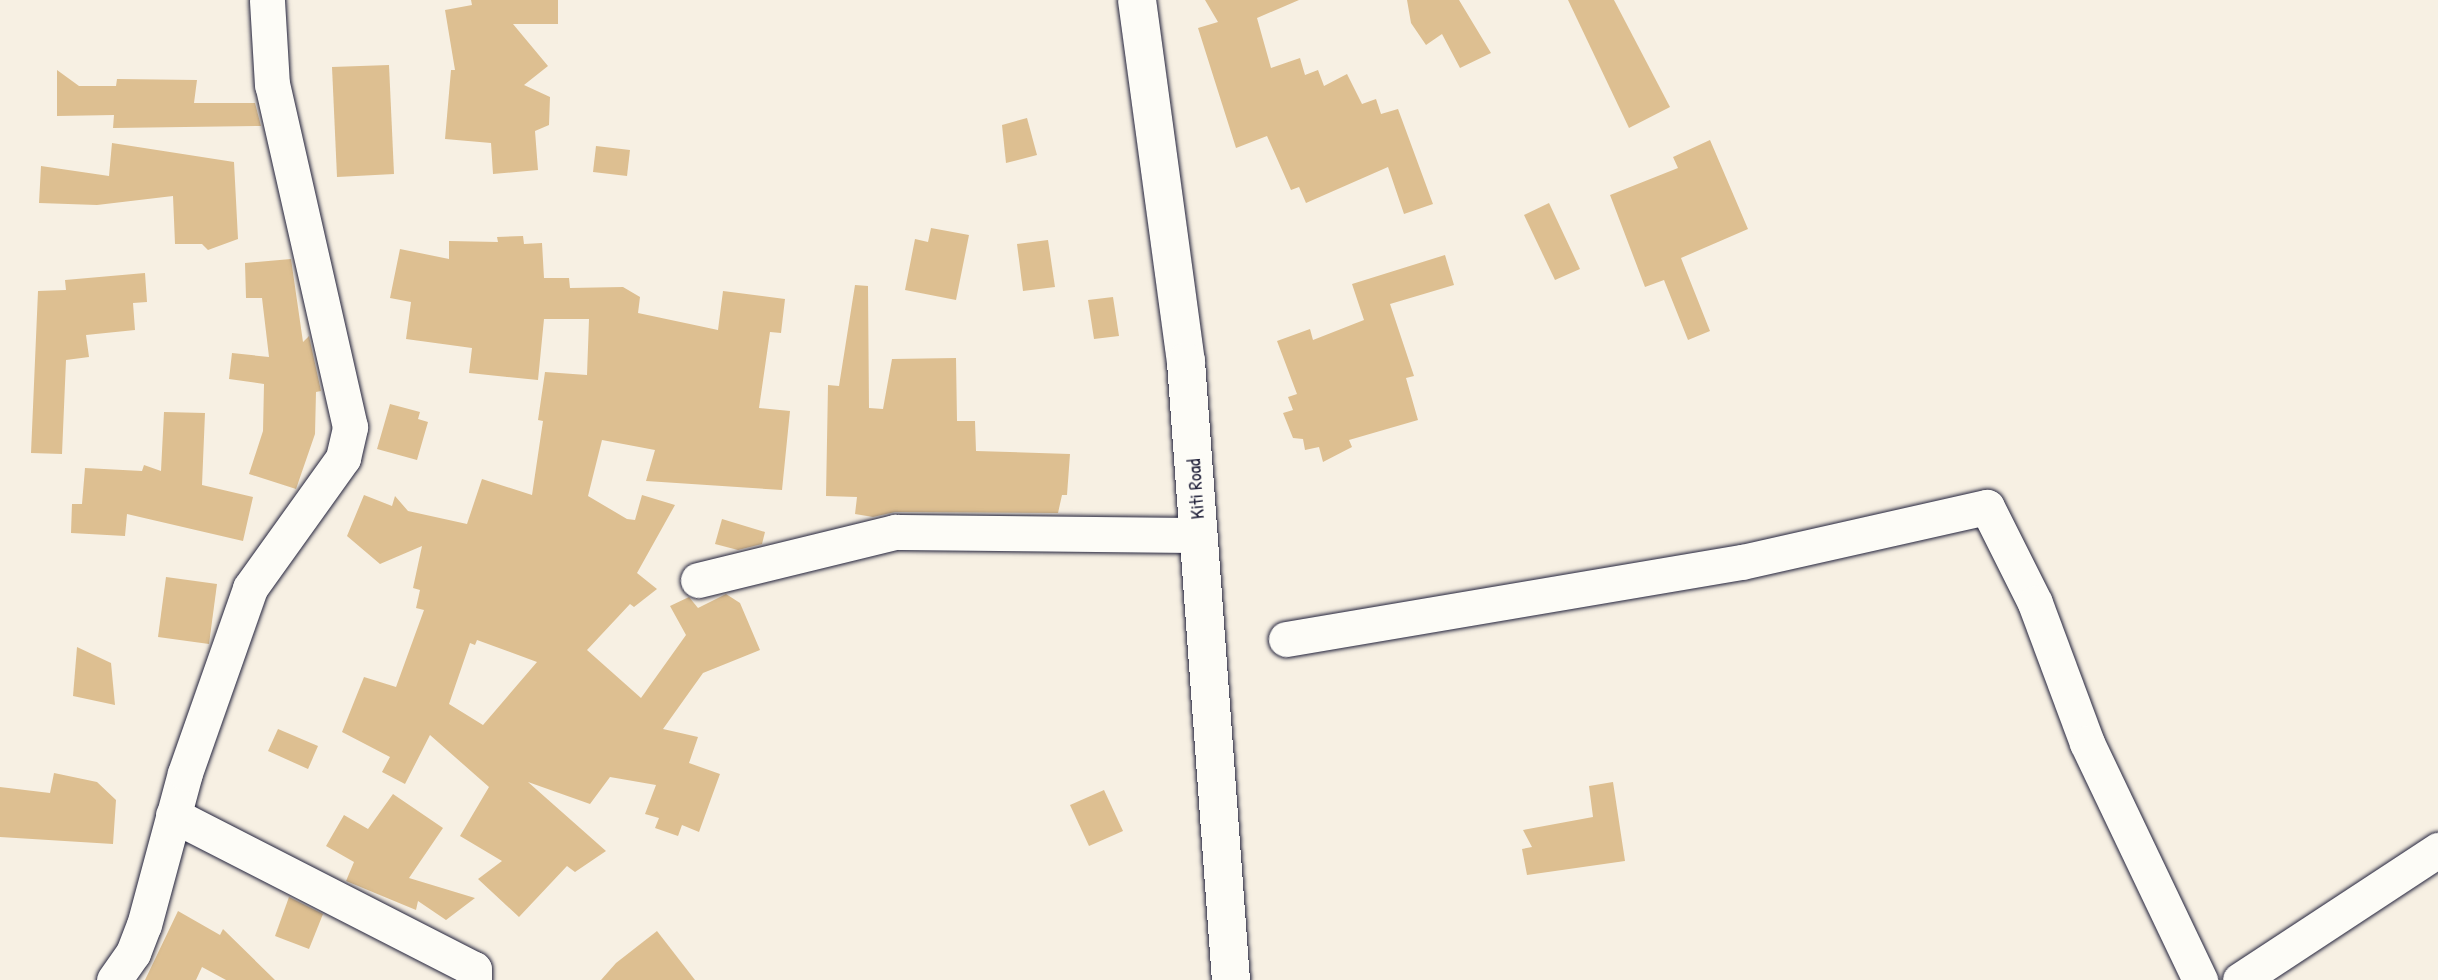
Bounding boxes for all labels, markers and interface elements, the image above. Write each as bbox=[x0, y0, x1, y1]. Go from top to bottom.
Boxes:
street label: Kiti Road bbox=[1183, 458, 1209, 520]

